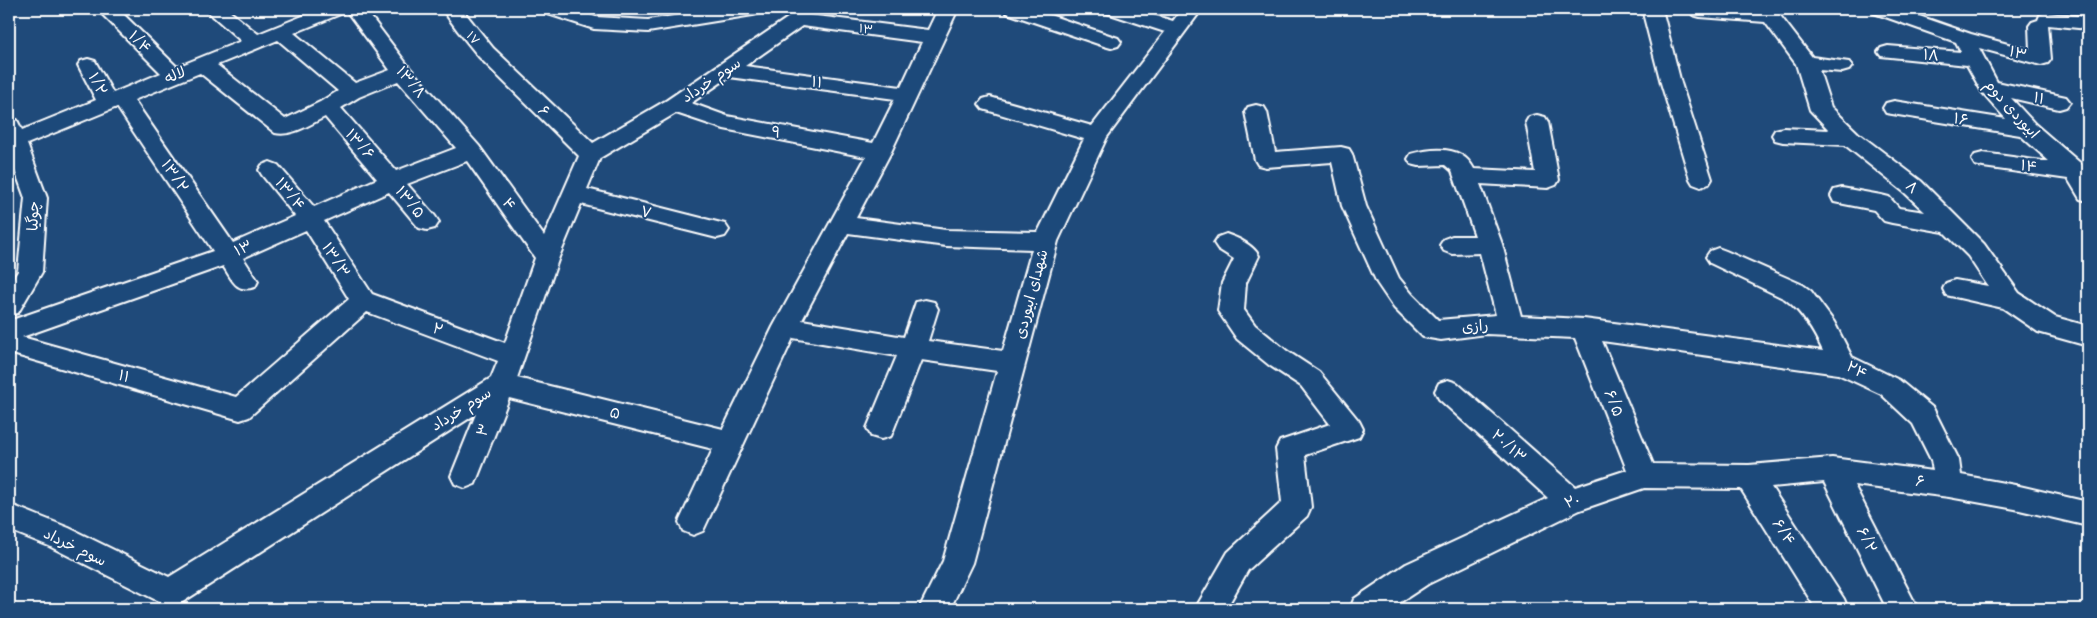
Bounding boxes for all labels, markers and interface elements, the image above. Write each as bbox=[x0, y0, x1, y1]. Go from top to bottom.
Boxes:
street label: ۱۳ bbox=[858, 19, 874, 37]
street label: ۱/۴ bbox=[125, 26, 156, 57]
street label: ۱۷ bbox=[464, 27, 484, 47]
street label: ۱۳ bbox=[2007, 40, 2029, 64]
street label: ۱۸ bbox=[1922, 43, 1940, 65]
street label: سوم خرداد bbox=[677, 52, 746, 109]
street label: لاله bbox=[161, 61, 188, 87]
street label: ۱۳/۸ bbox=[393, 61, 431, 102]
street label: ۱/۲ bbox=[85, 68, 113, 99]
street label: ۱۱ bbox=[810, 70, 824, 92]
street label: ابیوردی دوم bbox=[1979, 74, 2045, 144]
street label: ۱۱ bbox=[2032, 86, 2047, 108]
street label: ۶ bbox=[534, 100, 555, 121]
street label: ۱۶ bbox=[1952, 107, 1970, 129]
street label: ۹ bbox=[770, 120, 783, 142]
street label: ۱۳/۶ bbox=[342, 124, 380, 163]
street label: ۱۴ bbox=[2019, 154, 2039, 176]
street label: ۱۳/۲ bbox=[158, 155, 194, 196]
street label: ۱۳/۴ bbox=[271, 173, 310, 214]
street label: ۸ bbox=[1902, 175, 1923, 197]
street label: ۱۳/۵ bbox=[392, 181, 430, 222]
street label: ۴ bbox=[498, 193, 521, 214]
street label: ۷ bbox=[639, 200, 654, 222]
street label: چوگیا bbox=[21, 201, 44, 231]
street label: ۱۳ bbox=[230, 234, 255, 260]
street label: ۱۳/۳ bbox=[318, 238, 356, 281]
street label: شهدای ابیوردی bbox=[1008, 247, 1052, 341]
street label: رازی bbox=[1461, 314, 1489, 336]
street label: ۲ bbox=[430, 317, 447, 339]
street label: ۲۴ bbox=[1843, 355, 1872, 383]
street label: ۱۱ bbox=[116, 364, 132, 386]
street label: سوم خرداد bbox=[426, 382, 496, 437]
street label: ۶/۵ bbox=[1601, 386, 1629, 419]
street label: ۵ bbox=[608, 401, 623, 423]
street label: ۳ bbox=[471, 420, 494, 439]
street label: ۲۰/۱۳ bbox=[1488, 424, 1531, 466]
street label: ۶ bbox=[1914, 470, 1926, 490]
street label: ۲۰ bbox=[1561, 488, 1582, 512]
street label: ۶/۴ bbox=[1769, 514, 1801, 549]
street label: سوم خرداد bbox=[39, 522, 110, 573]
street label: ۶/۲ bbox=[1853, 523, 1883, 556]

